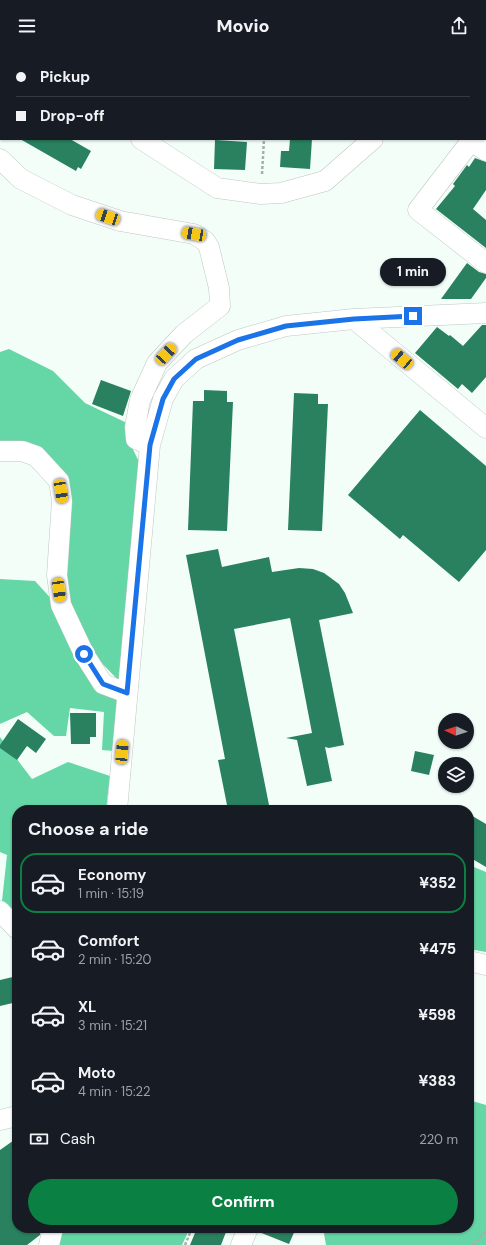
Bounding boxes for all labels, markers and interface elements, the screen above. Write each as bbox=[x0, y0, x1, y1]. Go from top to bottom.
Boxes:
text: Movio bbox=[217, 14, 269, 38]
icon: menu bbox=[16, 15, 38, 37]
icon: share bbox=[448, 15, 470, 37]
text: Pickup bbox=[40, 67, 90, 87]
text: Drop-off bbox=[40, 106, 105, 126]
car bbox=[95, 207, 121, 227]
car bbox=[181, 226, 207, 242]
callout: 1 min bbox=[380, 258, 446, 286]
text: 1 min bbox=[397, 263, 429, 280]
route end bbox=[404, 307, 422, 325]
car bbox=[153, 341, 179, 367]
car bbox=[389, 347, 415, 371]
car bbox=[53, 478, 69, 504]
car bbox=[51, 577, 67, 603]
route start bbox=[75, 645, 93, 663]
north arrow bbox=[438, 713, 474, 749]
map controls bbox=[438, 713, 474, 793]
car bbox=[115, 740, 129, 764]
button: layers bbox=[438, 757, 474, 793]
text: Choose a ride bbox=[28, 817, 149, 841]
icon: car bbox=[30, 865, 66, 901]
text: Economy bbox=[78, 865, 146, 885]
text: ¥352 bbox=[419, 873, 456, 893]
text: 1 min · 15:19 bbox=[78, 885, 144, 902]
icon: car bbox=[30, 931, 66, 967]
text: Comfort bbox=[78, 931, 139, 951]
text: ¥475 bbox=[419, 939, 456, 959]
text: 2 min · 15:20 bbox=[78, 951, 151, 968]
icon: car bbox=[30, 997, 66, 1033]
text: XL bbox=[78, 997, 96, 1017]
text: ¥598 bbox=[418, 1005, 456, 1025]
text: 3 min · 15:21 bbox=[78, 1017, 147, 1034]
icon: car bbox=[30, 1063, 66, 1099]
text: Moto bbox=[78, 1063, 116, 1083]
text: ¥383 bbox=[419, 1071, 456, 1091]
text: 4 min · 15:22 bbox=[78, 1083, 151, 1100]
icon: cash bbox=[28, 1128, 50, 1150]
text: Cash bbox=[60, 1129, 95, 1149]
text: 220 m bbox=[419, 1131, 458, 1148]
button: Confirm bbox=[28, 1179, 458, 1225]

